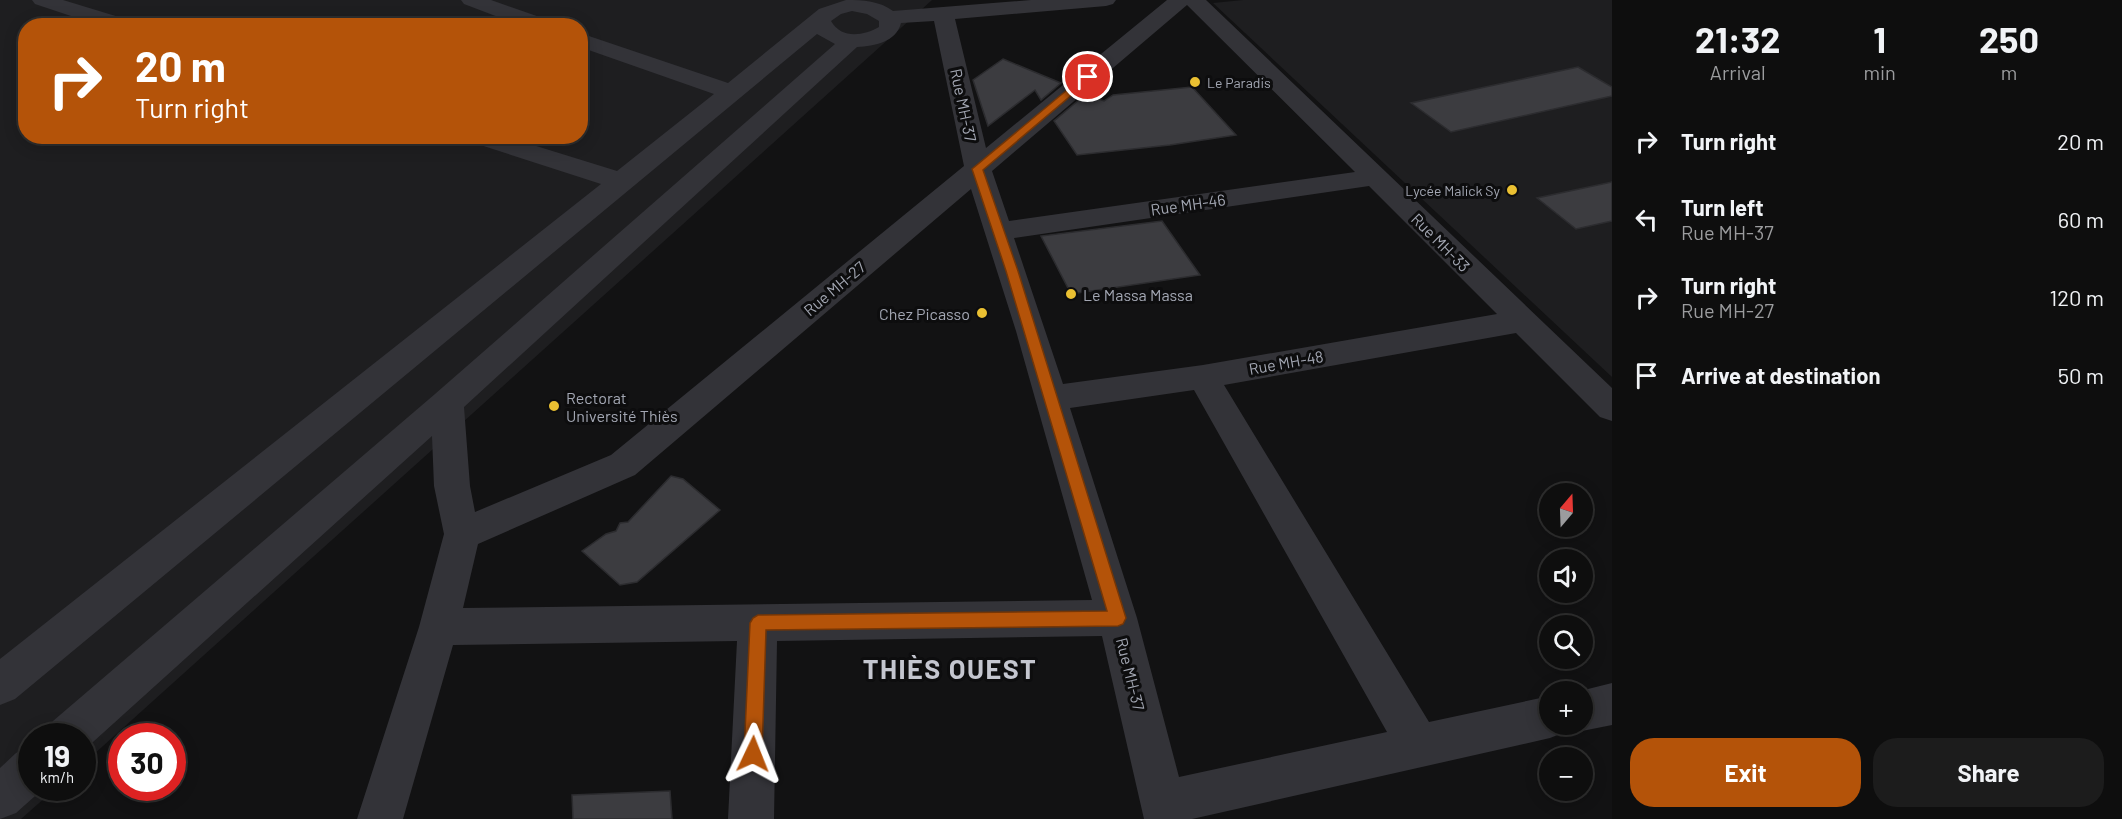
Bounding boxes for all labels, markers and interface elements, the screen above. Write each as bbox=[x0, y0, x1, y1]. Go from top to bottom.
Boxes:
text: 21:32 bbox=[1695, 17, 1780, 60]
text: 1 bbox=[1873, 17, 1886, 60]
text: 250 bbox=[1979, 17, 2039, 60]
text: 20 m bbox=[135, 40, 226, 90]
icon: right bbox=[36, 42, 114, 120]
pin bbox=[1062, 51, 1113, 102]
icon: arrive bbox=[1071, 60, 1104, 93]
text: Arrival bbox=[1710, 60, 1766, 84]
text: min bbox=[1863, 60, 1896, 84]
text: m bbox=[2001, 60, 2017, 84]
street label: Rue MH-37 bbox=[947, 67, 981, 144]
place label: Le Paradis bbox=[1207, 74, 1271, 91]
marker: Le Paradis bbox=[1188, 75, 1202, 89]
text: Turn right bbox=[135, 91, 249, 123]
icon: right bbox=[1630, 125, 1663, 158]
text: Turn right bbox=[1681, 128, 1776, 154]
text: 20 m bbox=[2057, 128, 2104, 154]
place label: Lycée Malick Sy bbox=[1405, 182, 1501, 199]
marker: Lycée Malick Sy bbox=[1505, 183, 1519, 197]
street label: Rue MH-46 bbox=[1149, 189, 1227, 219]
text: Turn left bbox=[1681, 194, 1764, 220]
icon: left bbox=[1630, 203, 1663, 236]
text: 60 m bbox=[2058, 206, 2104, 232]
street label: Rue MH-33 bbox=[1408, 209, 1474, 275]
text: Rue MH-37 bbox=[1681, 220, 1774, 244]
street label: Rue MH-27 bbox=[799, 257, 869, 319]
text: Turn right bbox=[1681, 272, 1776, 298]
icon: right bbox=[1630, 281, 1663, 314]
text: 120 m bbox=[2049, 284, 2104, 310]
place label: Le Massa Massa bbox=[1083, 285, 1193, 304]
marker: Le Massa Massa bbox=[1064, 287, 1078, 301]
text: Rue MH-27 bbox=[1681, 298, 1774, 322]
place label: Chez Picasso bbox=[879, 304, 970, 323]
marker: Chez Picasso bbox=[975, 306, 989, 320]
street label: Rue MH-48 bbox=[1247, 346, 1325, 378]
icon: arrive bbox=[1630, 359, 1663, 392]
text: Arrive at destination bbox=[1681, 362, 1880, 388]
text: 50 m bbox=[2058, 362, 2104, 388]
place label: Rectorat Université Thiès bbox=[566, 388, 678, 425]
marker: Rectorat Université Thiès bbox=[547, 399, 561, 413]
north arrow bbox=[1539, 483, 1593, 537]
map controls bbox=[1539, 483, 1593, 801]
button: sound bbox=[1539, 549, 1593, 603]
button: search bbox=[1539, 615, 1593, 669]
street label: Rue MH-37 bbox=[1113, 636, 1149, 713]
district label: THIÈS OUEST bbox=[863, 652, 1037, 684]
button: + bbox=[1539, 681, 1593, 735]
position arrow bbox=[721, 722, 785, 786]
speed limit sign: 30 bbox=[108, 723, 186, 801]
text: 19 bbox=[44, 737, 70, 773]
button: Exit bbox=[1630, 738, 1861, 807]
button: Share bbox=[1873, 738, 2104, 807]
button: − bbox=[1539, 747, 1593, 801]
text: km/h bbox=[40, 768, 74, 786]

